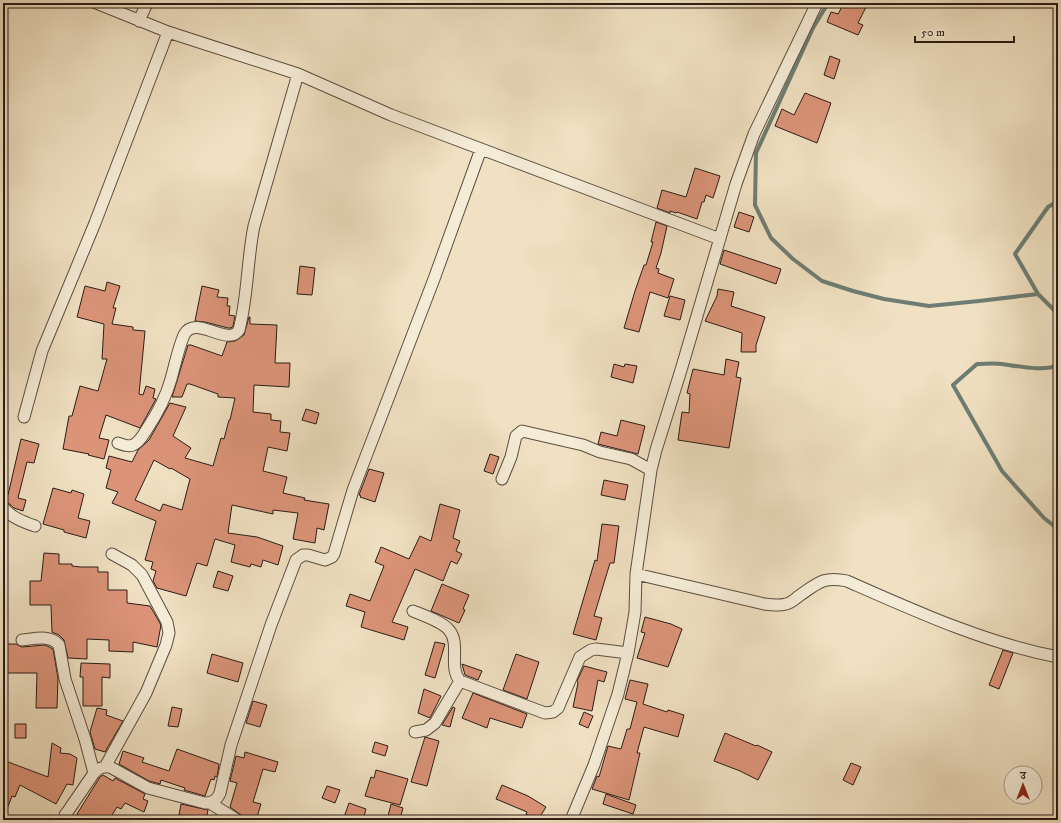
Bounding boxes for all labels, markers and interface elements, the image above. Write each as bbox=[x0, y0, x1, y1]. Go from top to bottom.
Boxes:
scale bar bbox=[915, 18, 1014, 44]
text: 50 m bbox=[921, 25, 945, 40]
north arrow bbox=[1003, 765, 1043, 805]
text: उ bbox=[1019, 769, 1027, 783]

